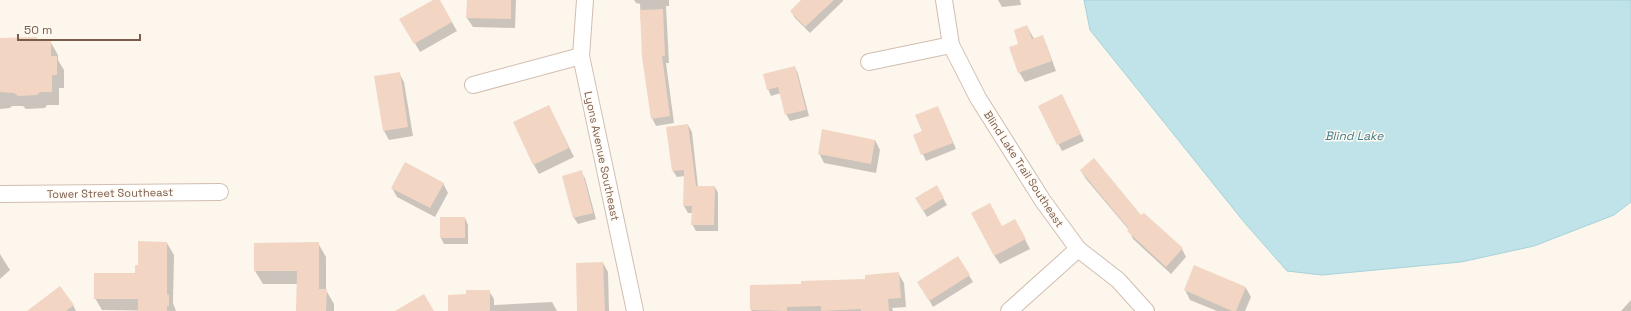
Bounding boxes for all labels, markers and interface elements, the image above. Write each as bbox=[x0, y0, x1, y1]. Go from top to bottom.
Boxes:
scale bar bbox=[18, 16, 140, 42]
text: 50 m bbox=[24, 22, 52, 38]
street label: Lyons Avenue Southeast bbox=[581, 90, 623, 222]
street label: Blind Lake Trail Southeast bbox=[981, 108, 1067, 230]
water label: Blind Lake bbox=[1325, 128, 1384, 144]
street label: Tower Street Southeast bbox=[47, 185, 173, 201]

